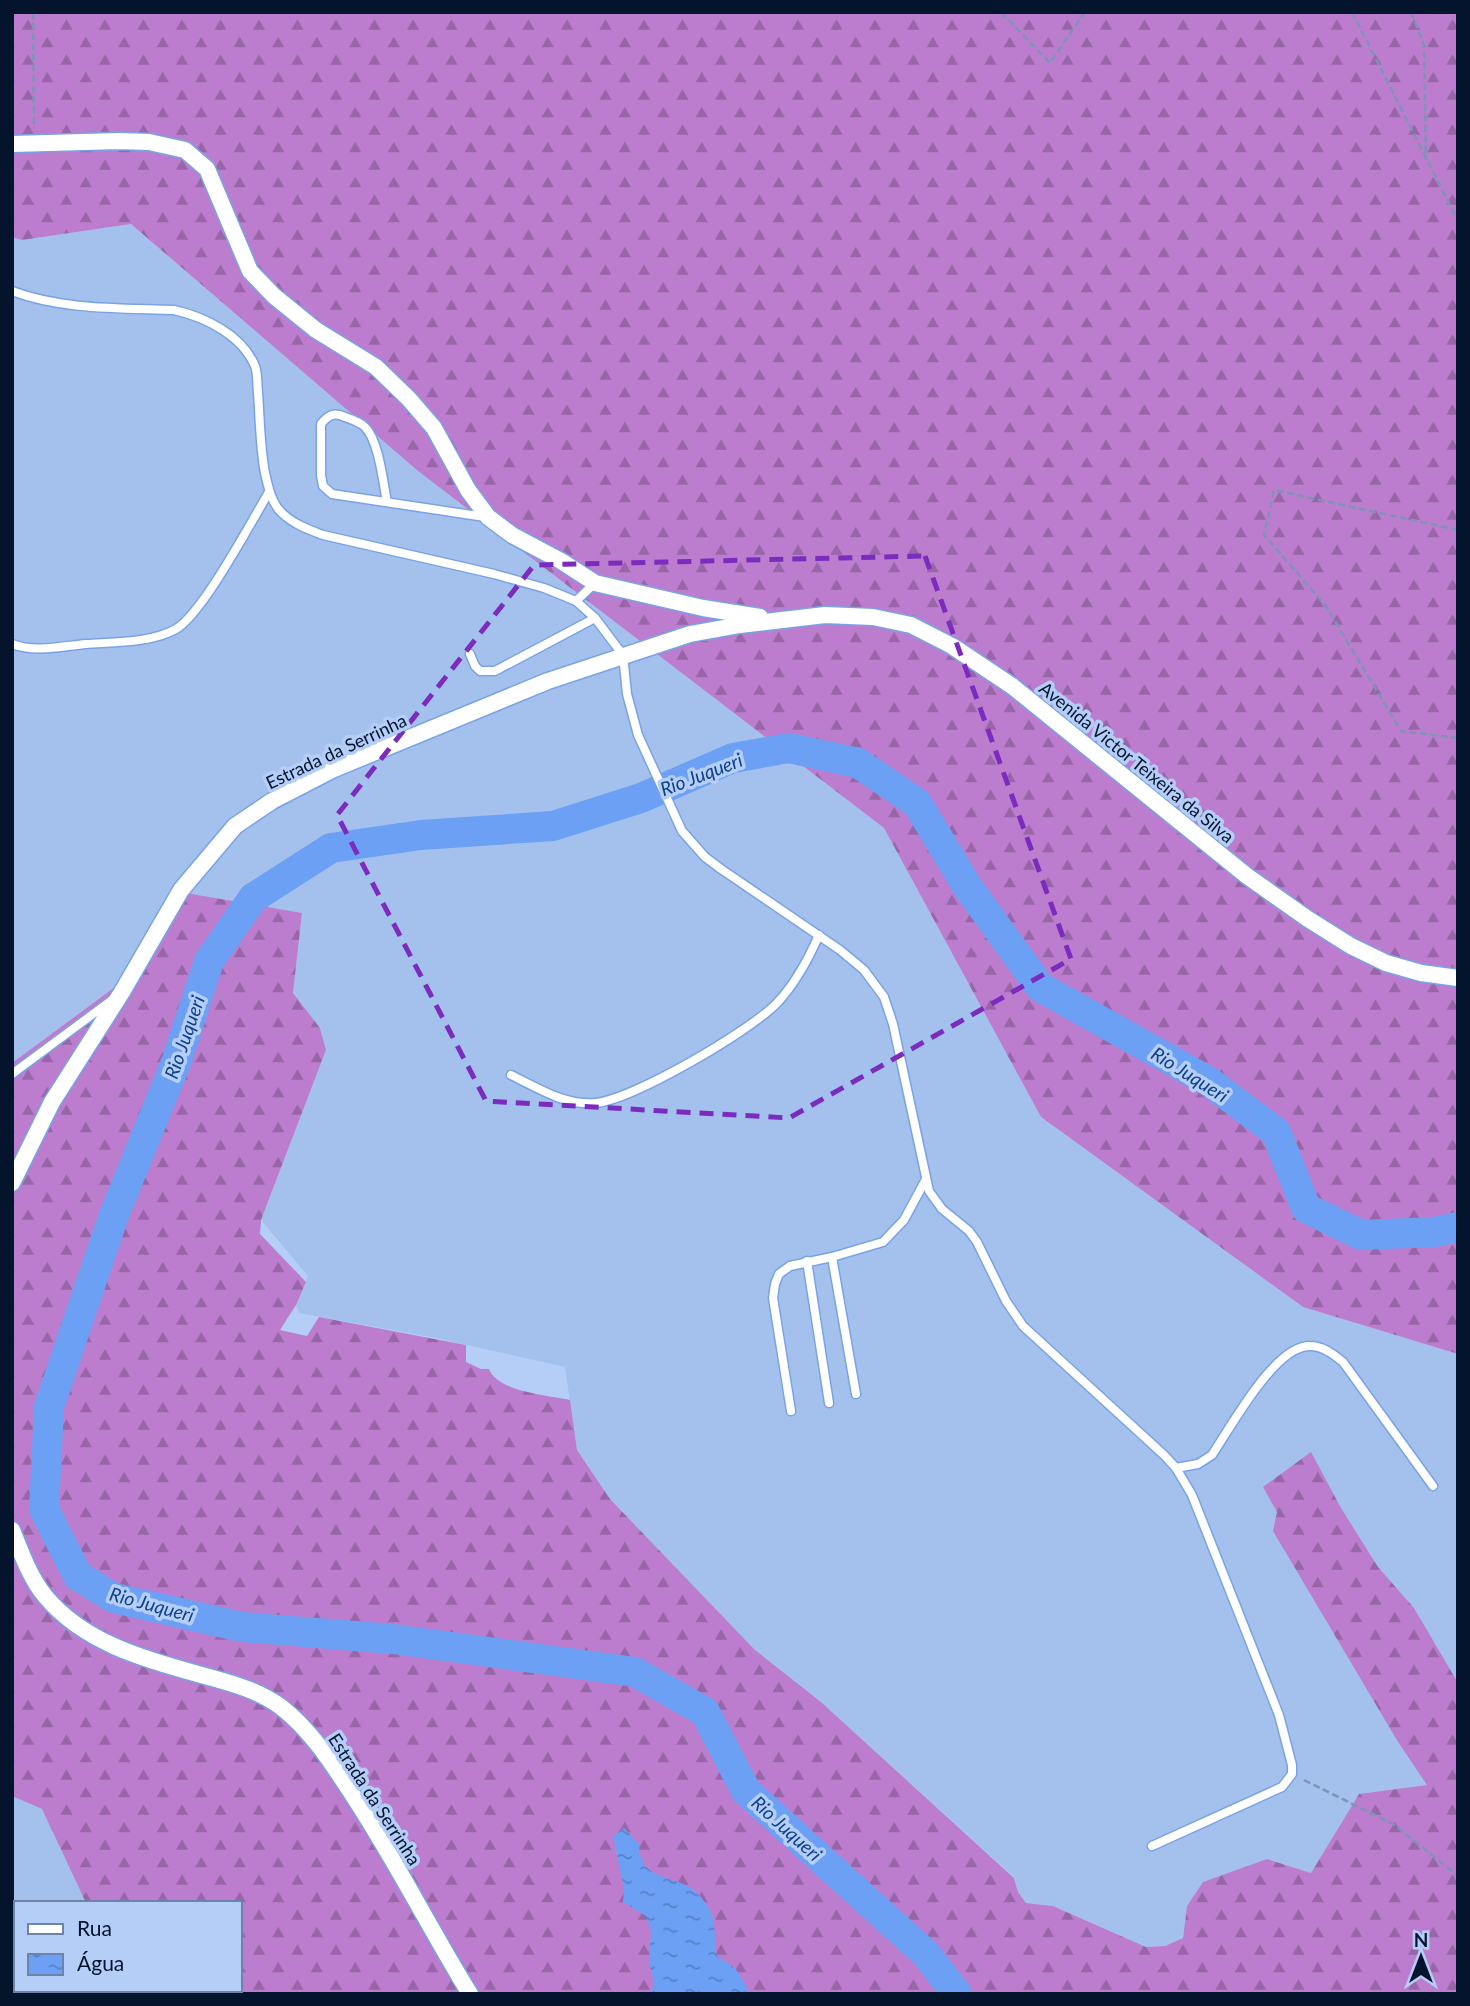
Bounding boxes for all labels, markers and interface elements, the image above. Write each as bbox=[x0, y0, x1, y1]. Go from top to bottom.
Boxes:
street label: Avenida Victor Teixeira da Silva bbox=[1035, 677, 1239, 847]
street label: Estrada da Serrinha bbox=[262, 709, 410, 793]
water label: Rio Juqueri bbox=[657, 748, 746, 800]
water label: Rio Juqueri bbox=[159, 992, 209, 1082]
water label: Rio Juqueri bbox=[1147, 1041, 1233, 1107]
water label: Rio Juqueri bbox=[107, 1582, 197, 1626]
street label: Estrada da Serrinha bbox=[324, 1729, 426, 1869]
water label: Rio Juqueri bbox=[747, 1791, 827, 1866]
legend bbox=[14, 1901, 242, 1992]
text: Rua bbox=[77, 1915, 112, 1940]
north arrow bbox=[1386, 1922, 1456, 1992]
text: N bbox=[1414, 1928, 1428, 1951]
text: Água bbox=[77, 1950, 124, 1975]

